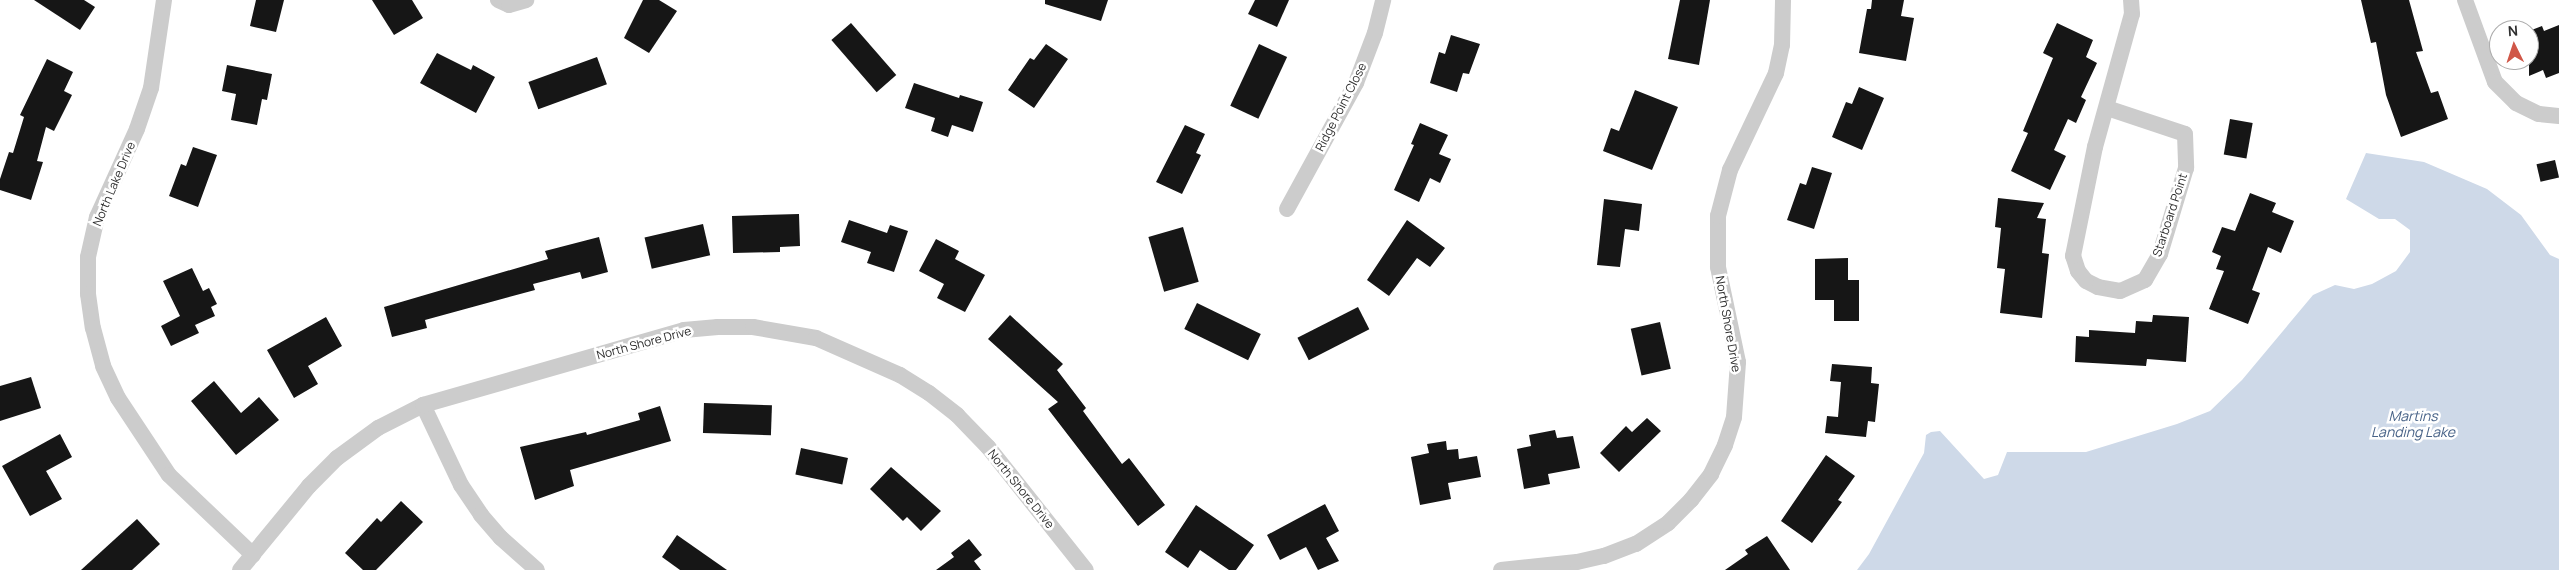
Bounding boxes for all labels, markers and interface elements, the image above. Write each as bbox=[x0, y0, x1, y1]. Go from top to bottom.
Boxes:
north arrow bbox=[2489, 20, 2539, 70]
text: N bbox=[2507, 21, 2519, 40]
street label: Ridge Point Close bbox=[1313, 60, 1369, 154]
street label: North Lake Drive bbox=[90, 140, 138, 228]
street label: Starboard Point bbox=[2150, 171, 2190, 259]
street label: North Shore Drive bbox=[1712, 275, 1744, 373]
street label: North Shore Drive bbox=[595, 323, 693, 363]
water label: Martins Landing Lake bbox=[2371, 408, 2455, 441]
street label: North Shore Drive bbox=[985, 447, 1057, 531]

